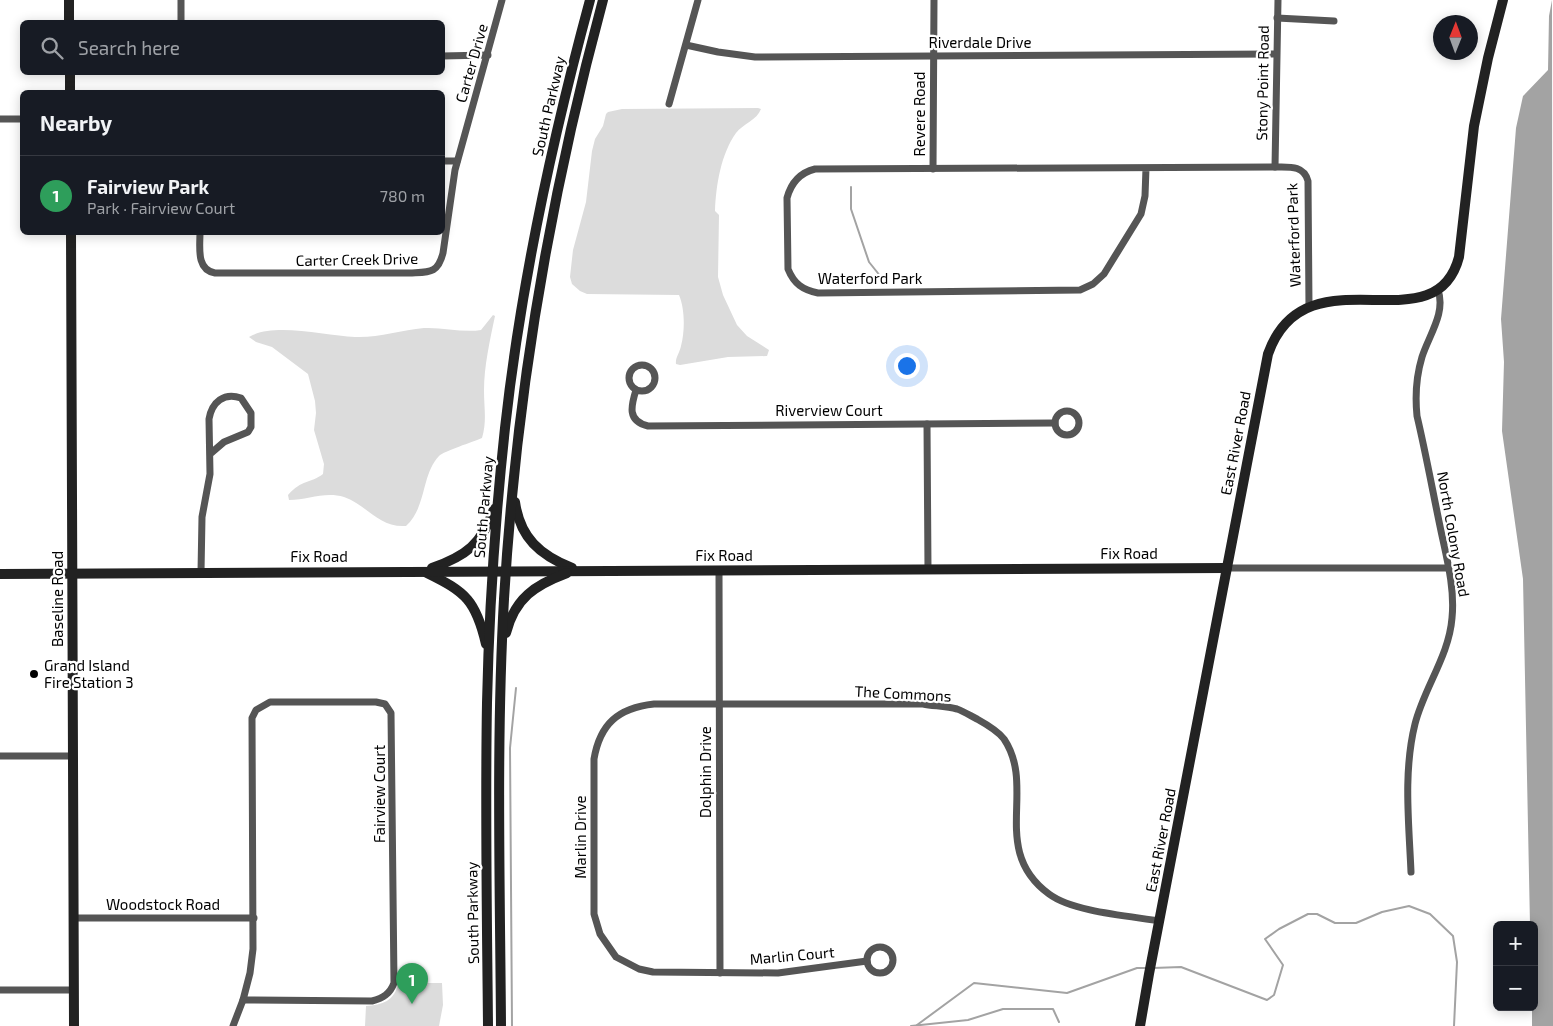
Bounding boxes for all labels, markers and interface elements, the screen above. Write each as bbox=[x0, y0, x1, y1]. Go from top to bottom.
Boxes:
north arrow bbox=[1433, 15, 1478, 60]
search box bbox=[20, 20, 445, 75]
street label: Carter Drive bbox=[451, 21, 491, 105]
street label: Stony Point Road bbox=[1252, 25, 1272, 141]
street label: Riverdale Drive bbox=[928, 33, 1032, 51]
icon: search bbox=[38, 34, 66, 62]
text: Search here bbox=[78, 36, 180, 59]
street label: South Parkway bbox=[528, 54, 568, 158]
street label: Revere Road bbox=[910, 72, 928, 156]
text: Nearby bbox=[40, 110, 112, 135]
text: Fairview Park bbox=[87, 175, 209, 198]
street label: Waterford Park bbox=[1282, 182, 1304, 288]
text: 1 bbox=[53, 186, 59, 205]
text: 780 m bbox=[380, 186, 425, 205]
text: Park · Fairview Court bbox=[87, 198, 235, 217]
street label: Carter Creek Drive bbox=[296, 249, 418, 269]
street label: Waterford Park bbox=[818, 269, 923, 287]
your location bbox=[894, 353, 920, 379]
street label: East River Road bbox=[1216, 389, 1254, 497]
street label: Riverview Court bbox=[775, 401, 883, 419]
street label: South Parkway bbox=[470, 455, 496, 559]
street label: North Colony Road bbox=[1434, 470, 1474, 598]
street label: Fix Road bbox=[1100, 544, 1158, 562]
street label: Fix Road bbox=[695, 546, 753, 564]
street label: Fix Road bbox=[290, 547, 348, 565]
street label: Baseline Road bbox=[48, 551, 66, 647]
place label: Grand Island Fire Station 3 bbox=[44, 656, 134, 691]
marker: Grand Island Fire Station 3 bbox=[28, 668, 40, 680]
street label: The Commons bbox=[854, 681, 952, 705]
street label: Dolphin Drive bbox=[696, 726, 714, 818]
street label: Fairview Court bbox=[370, 745, 388, 843]
street label: East River Road bbox=[1141, 786, 1179, 894]
street label: Marlin Drive bbox=[571, 795, 589, 879]
street label: South Parkway bbox=[462, 862, 482, 964]
street label: Woodstock Road bbox=[106, 895, 220, 913]
map controls bbox=[1493, 921, 1538, 1011]
button: + bbox=[1493, 921, 1538, 966]
street label: Marlin Court bbox=[749, 942, 835, 968]
pin: 1 bbox=[396, 963, 428, 1004]
button: − bbox=[1493, 966, 1538, 1011]

